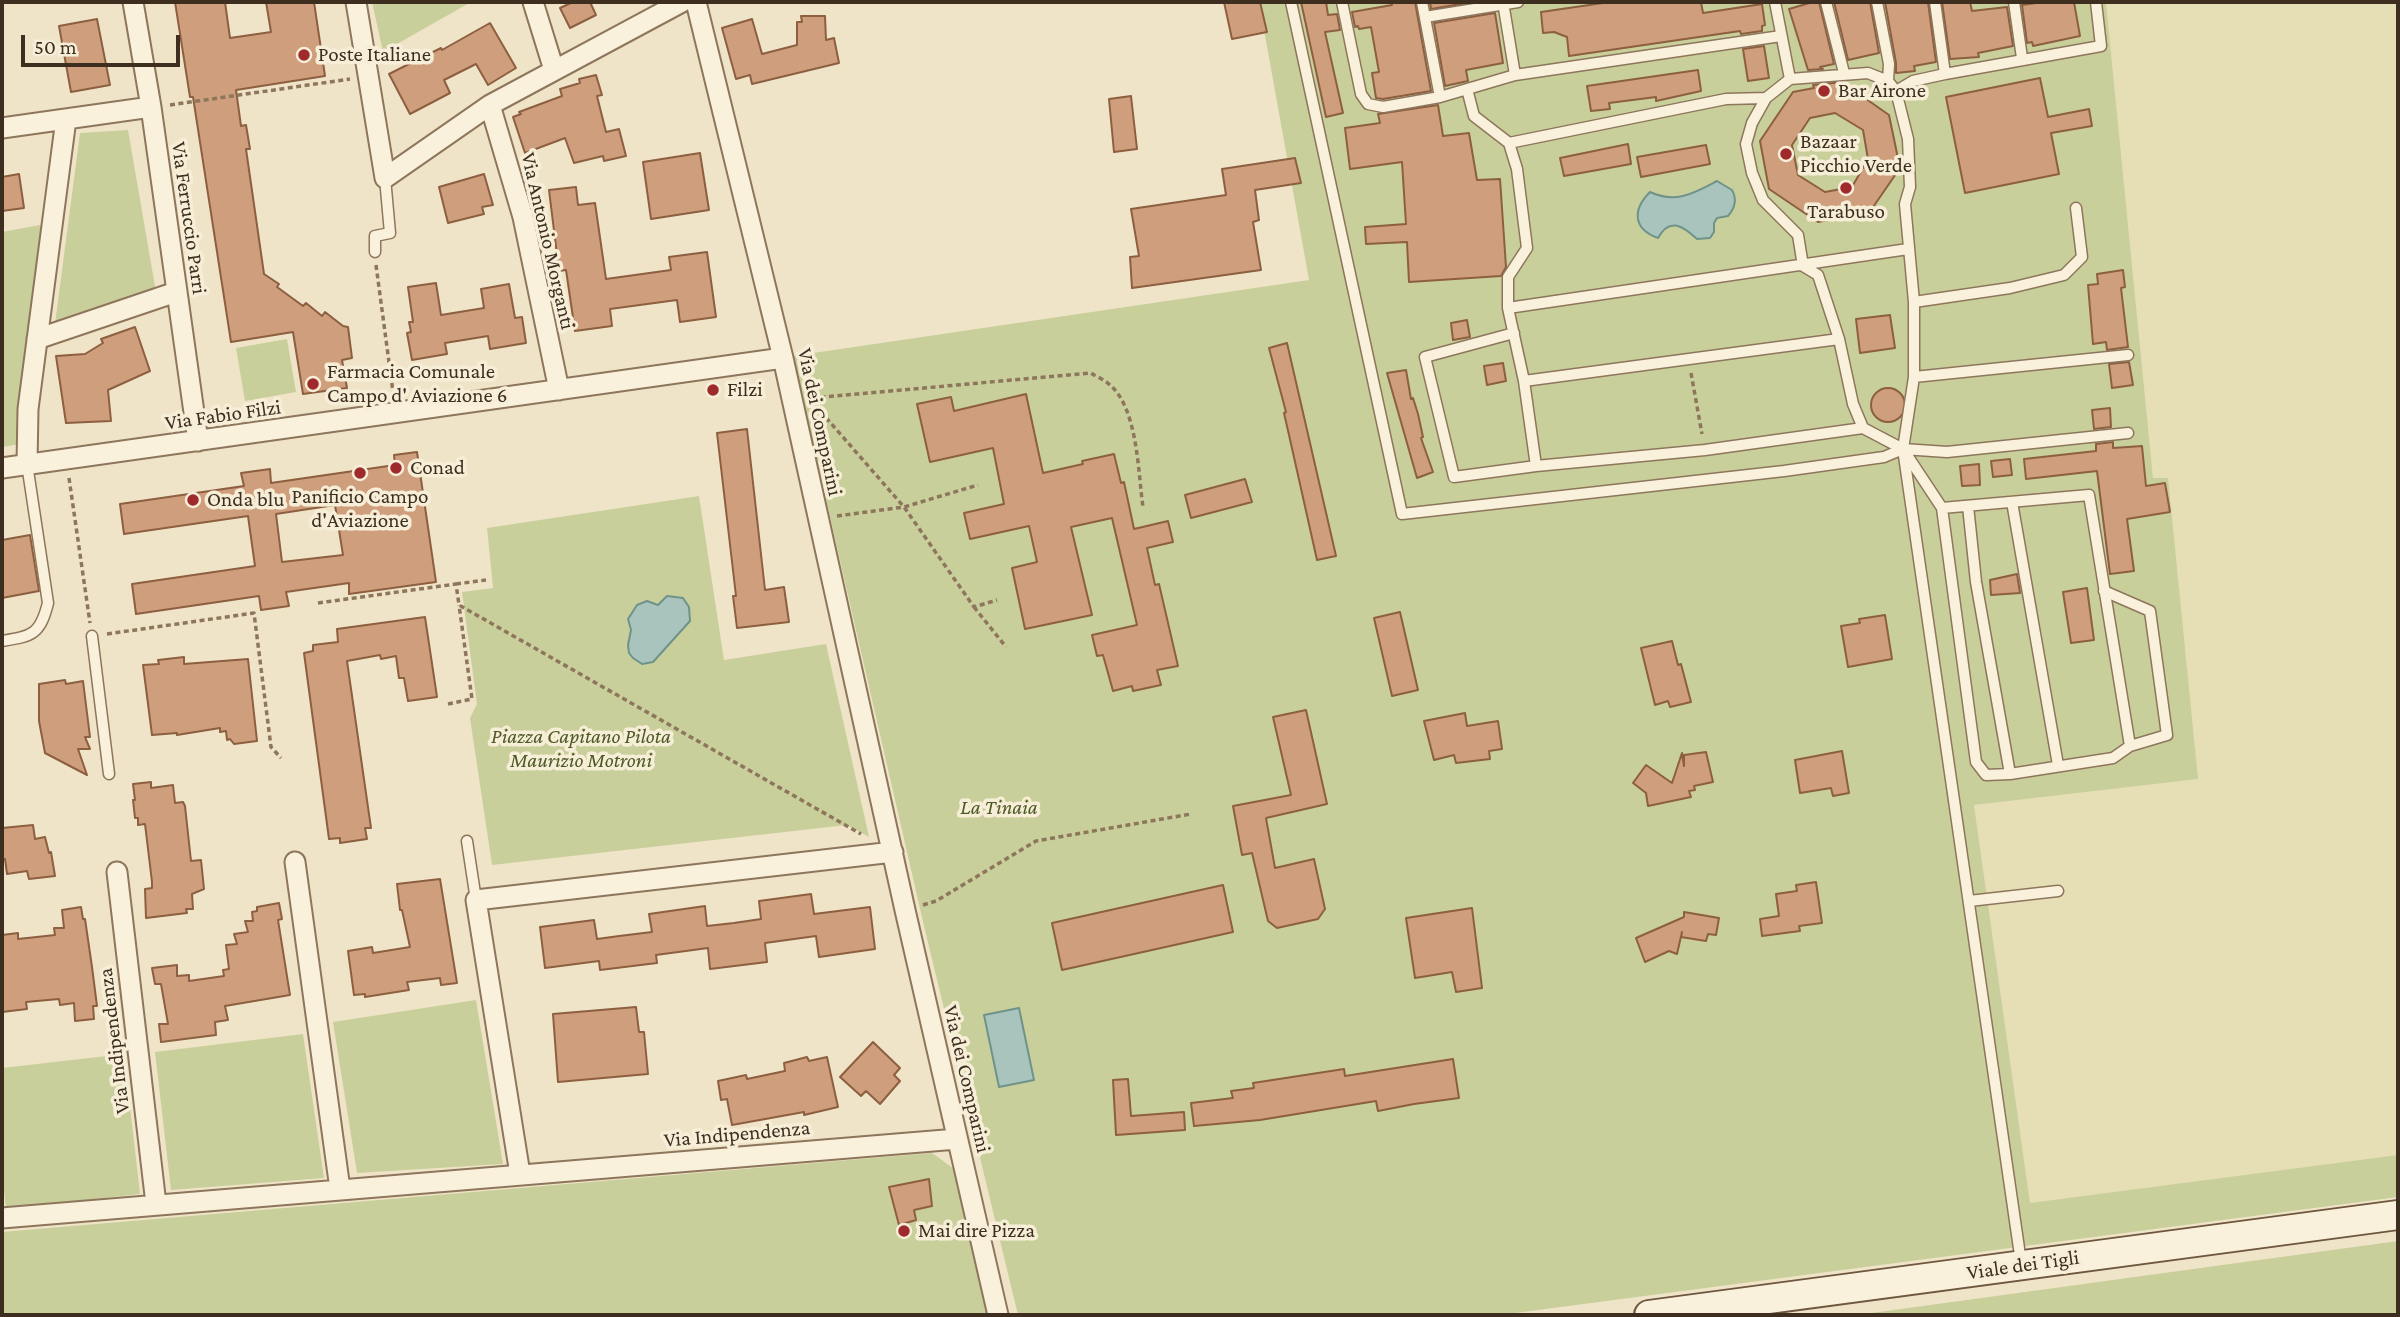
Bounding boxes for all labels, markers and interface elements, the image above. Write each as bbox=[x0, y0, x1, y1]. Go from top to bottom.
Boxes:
scale bar bbox=[24, 21, 184, 65]
text: 50 m bbox=[34, 35, 77, 59]
place label: Poste Italiane bbox=[318, 42, 431, 68]
marker: Poste Italiane bbox=[296, 47, 312, 63]
place label: Bar Airone bbox=[1838, 78, 1926, 104]
marker: Bar Airone bbox=[1816, 83, 1832, 99]
place label: Bazaar Picchio Verde bbox=[1800, 129, 1912, 179]
street label: Via Ferruccio Parri bbox=[166, 140, 212, 296]
marker: Bazaar Picchio Verde bbox=[1778, 146, 1794, 162]
street label: Via Antonio Morganti bbox=[515, 150, 581, 332]
marker: Tarabuso bbox=[1838, 180, 1854, 196]
place label: Tarabuso bbox=[1807, 199, 1885, 225]
street label: Via dei Comparini bbox=[792, 346, 848, 498]
place label: Farmacia Comunale Campo d' Aviazione 6 bbox=[327, 359, 507, 409]
marker: Farmacia Comunale Campo d' Aviazione 6 bbox=[305, 376, 321, 392]
place label: Filzi bbox=[727, 377, 763, 403]
marker: Filzi bbox=[705, 382, 721, 398]
street label: Via Fabio Filzi bbox=[163, 394, 283, 436]
place label: Conad bbox=[410, 455, 465, 481]
marker: Conad bbox=[388, 460, 404, 476]
marker: Panificio Campo d'Aviazione bbox=[352, 465, 368, 481]
place label: Panificio Campo d'Aviazione bbox=[292, 484, 428, 534]
place label: Onda blu bbox=[207, 487, 284, 513]
marker: Onda blu bbox=[185, 492, 201, 508]
park label: Piazza Capitano Pilota Maurizio Motroni bbox=[491, 724, 671, 774]
park label: La Tinaia bbox=[960, 795, 1038, 821]
street label: Via Indipendenza bbox=[93, 967, 135, 1115]
street label: Via dei Comparini bbox=[938, 1003, 996, 1155]
street label: Via Indipendenza bbox=[663, 1115, 811, 1153]
place label: Mai dire Pizza bbox=[918, 1218, 1035, 1244]
marker: Mai dire Pizza bbox=[896, 1223, 912, 1239]
street label: Viale dei Tigli bbox=[1965, 1245, 2081, 1285]

